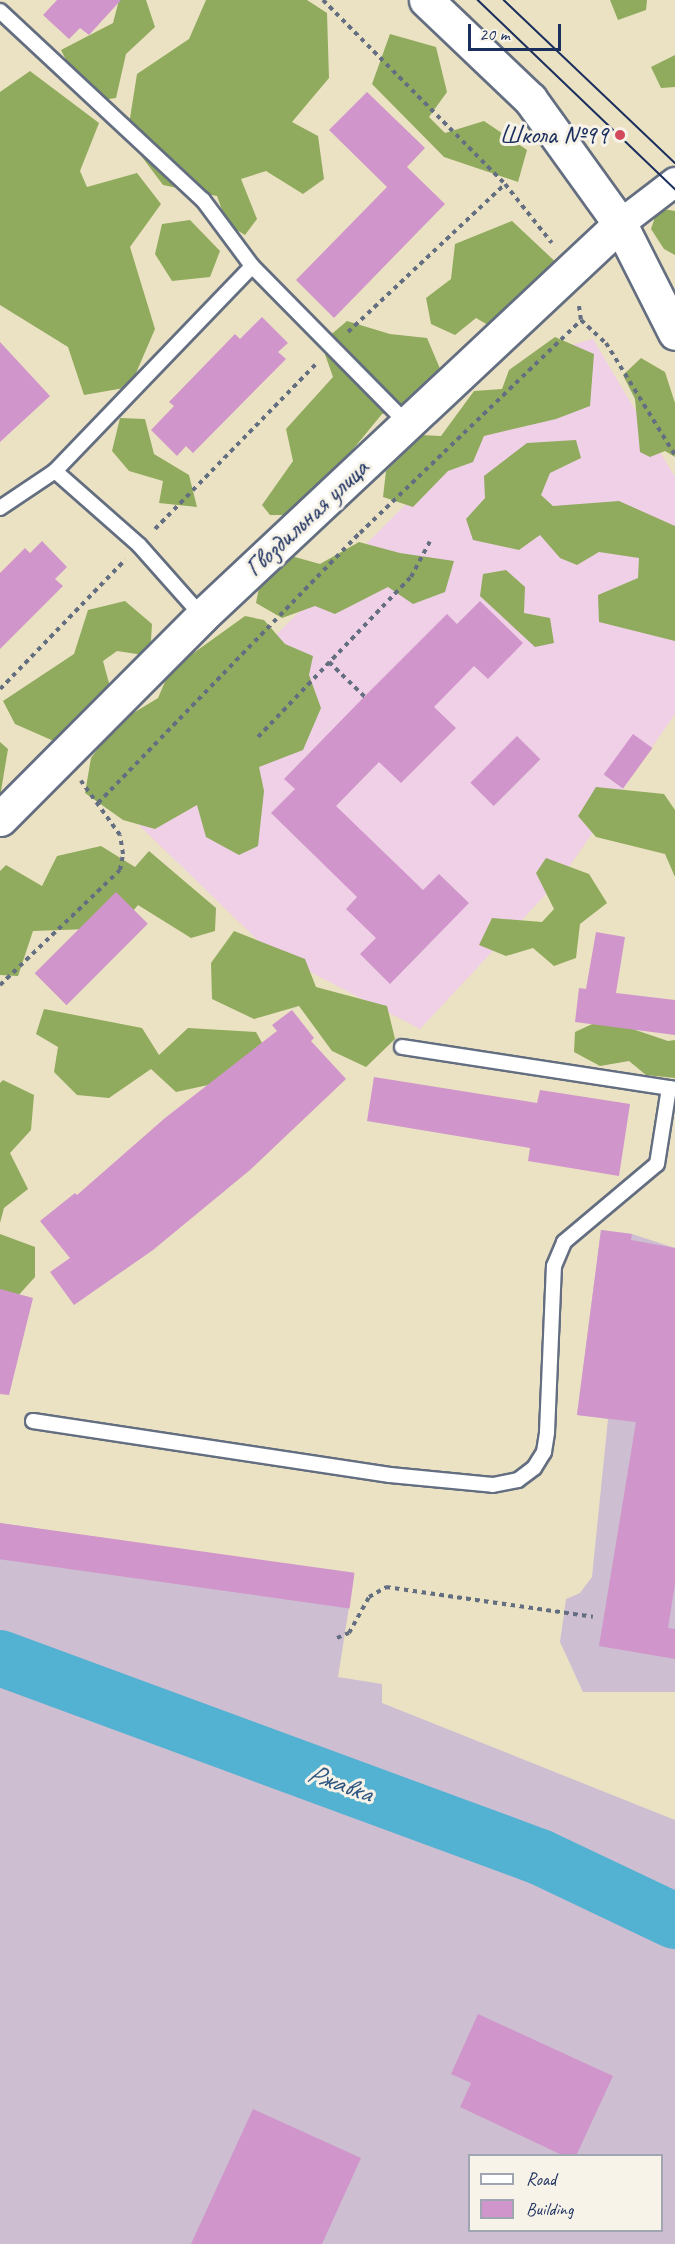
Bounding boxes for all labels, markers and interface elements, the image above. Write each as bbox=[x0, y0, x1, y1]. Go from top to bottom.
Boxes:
scale bar bbox=[471, 12, 564, 50]
text: 20 m bbox=[479, 23, 510, 45]
place label: Школа №99 bbox=[499, 119, 608, 151]
marker: Школа №99 bbox=[613, 128, 627, 142]
street label: Гвоздильная улица bbox=[238, 452, 376, 584]
water label: Ржавка bbox=[303, 1756, 377, 1810]
legend bbox=[468, 2154, 663, 2232]
text: Road bbox=[526, 2168, 556, 2190]
text: Building bbox=[526, 2198, 573, 2220]

